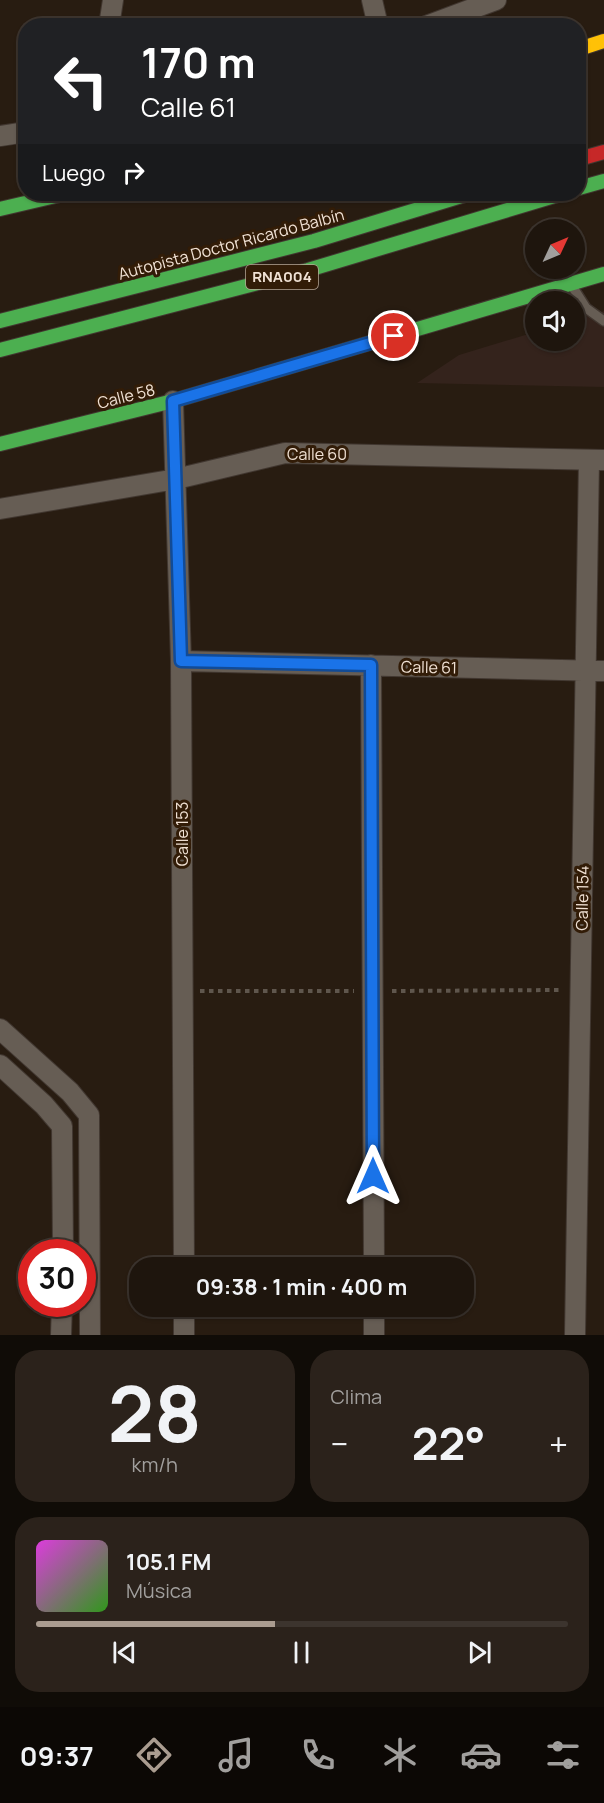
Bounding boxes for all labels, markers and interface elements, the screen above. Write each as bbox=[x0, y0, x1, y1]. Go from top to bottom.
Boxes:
text: 170 m bbox=[141, 33, 256, 91]
icon: left bbox=[42, 42, 120, 120]
text: Calle 61 bbox=[141, 88, 236, 125]
icon: right bbox=[117, 156, 150, 189]
text: Luego bbox=[42, 158, 105, 188]
street label: Autopista Doctor Ricardo Balbín bbox=[115, 203, 347, 285]
north arrow bbox=[525, 219, 585, 279]
map controls bbox=[525, 219, 585, 351]
road number: RNA004 bbox=[246, 265, 318, 289]
button: sound bbox=[525, 291, 585, 351]
pin bbox=[368, 310, 419, 361]
icon: arrive bbox=[377, 319, 410, 352]
street label: Calle 58 bbox=[95, 378, 157, 414]
street label: Calle 60 bbox=[287, 443, 347, 465]
street label: Calle 61 bbox=[401, 656, 457, 678]
street label: Calle 153 bbox=[171, 802, 193, 866]
street label: Calle 154 bbox=[570, 865, 594, 931]
position arrow bbox=[341, 1144, 405, 1208]
speed limit sign: 30 bbox=[18, 1239, 96, 1317]
text: 09:38 · 1 min · 400 m bbox=[196, 1272, 407, 1302]
text: 28 bbox=[108, 1359, 202, 1465]
text: Clima bbox=[331, 1383, 382, 1410]
text: 22° bbox=[412, 1412, 486, 1474]
text: − bbox=[331, 1421, 348, 1466]
text: + bbox=[549, 1421, 568, 1466]
text: km/h bbox=[131, 1451, 178, 1478]
text: 105.1 FM bbox=[126, 1547, 211, 1577]
text: Música bbox=[126, 1577, 192, 1604]
icon: previous bbox=[108, 1636, 141, 1669]
icon: pause bbox=[285, 1636, 318, 1669]
icon: next bbox=[463, 1636, 496, 1669]
icon: directions bbox=[133, 1734, 175, 1776]
icon: music bbox=[215, 1734, 257, 1776]
icon: phone bbox=[297, 1734, 339, 1776]
icon: climate bbox=[379, 1734, 421, 1776]
icon: car bbox=[460, 1734, 502, 1776]
icon: filters bbox=[542, 1734, 584, 1776]
text: 09:37 bbox=[20, 1737, 94, 1774]

